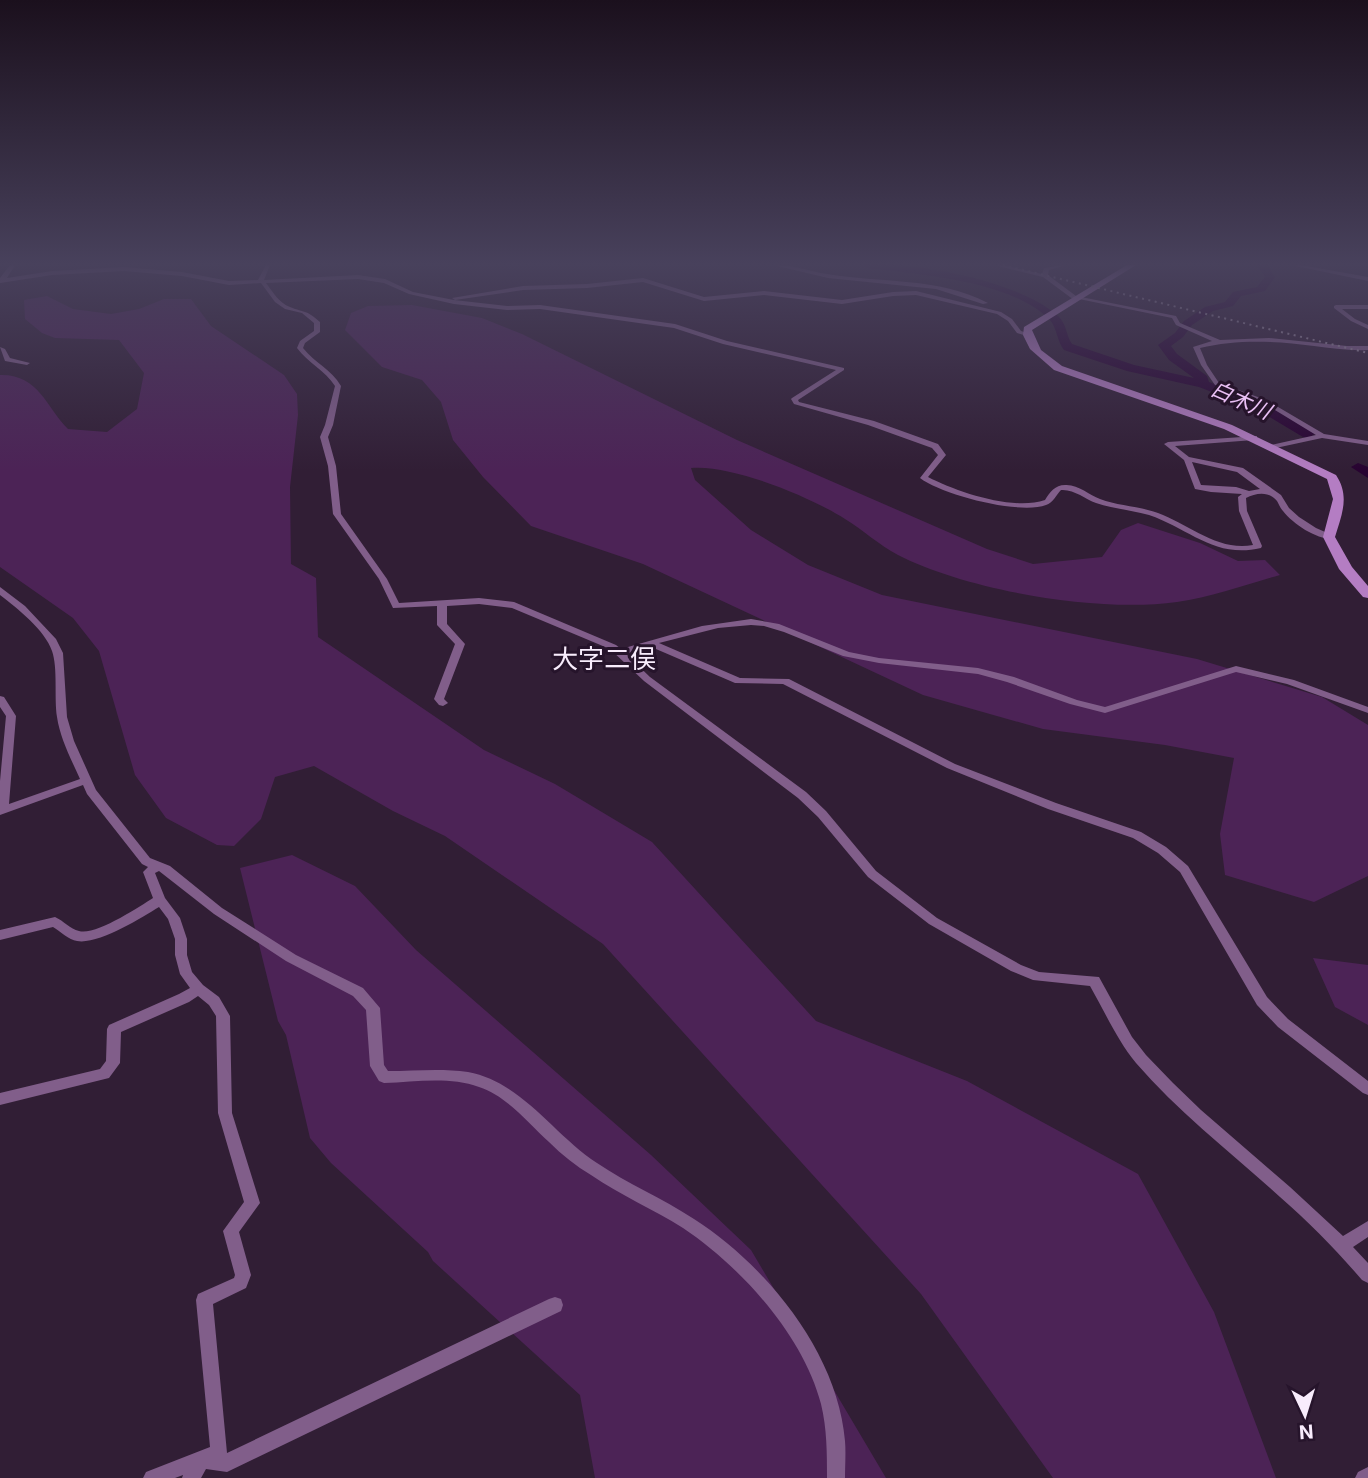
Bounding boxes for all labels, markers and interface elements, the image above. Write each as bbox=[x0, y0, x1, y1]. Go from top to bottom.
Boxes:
water label: 白木川 bbox=[1207, 376, 1277, 425]
district label: 大字二俣 bbox=[552, 643, 656, 674]
north arrow bbox=[1270, 1380, 1340, 1450]
text: N bbox=[1298, 1419, 1314, 1443]

